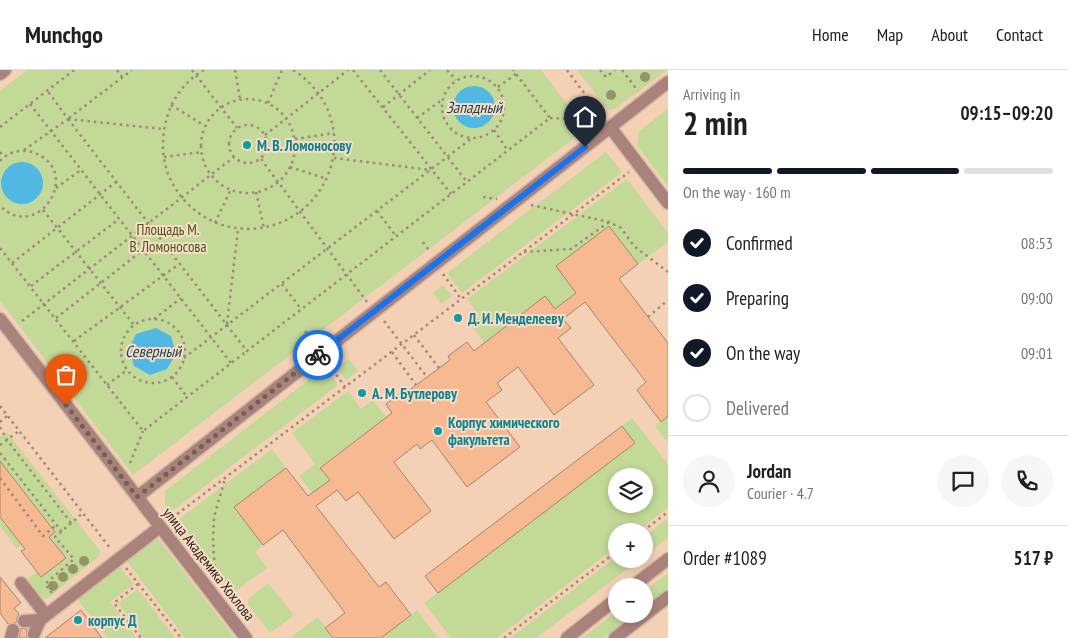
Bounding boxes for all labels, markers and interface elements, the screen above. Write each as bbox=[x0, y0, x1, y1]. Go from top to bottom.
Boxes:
text: Munchgo bbox=[25, 19, 103, 50]
text: Home bbox=[812, 23, 849, 46]
text: Map bbox=[877, 23, 903, 46]
text: About bbox=[931, 23, 968, 46]
text: Contact bbox=[996, 23, 1043, 46]
text: Arriving in bbox=[683, 84, 740, 104]
pin bbox=[564, 96, 606, 147]
water label: Западный bbox=[446, 97, 504, 117]
text: 09:15–09:20 bbox=[960, 101, 1053, 125]
text: 2 min bbox=[683, 102, 748, 144]
icon: home bbox=[571, 103, 599, 131]
place label: М. В. Ломоносову bbox=[257, 136, 353, 155]
marker: М. В. Ломоносову bbox=[241, 139, 253, 151]
text: On the way · 160 m bbox=[683, 182, 791, 202]
park label: Площадь М. В. Ломоносова bbox=[130, 220, 206, 256]
icon: check bbox=[683, 229, 711, 257]
text: Confirmed bbox=[726, 231, 793, 255]
text: 08:53 bbox=[1021, 233, 1053, 253]
icon: check bbox=[683, 284, 711, 312]
text: Preparing bbox=[726, 286, 789, 310]
text: 09:00 bbox=[1021, 288, 1053, 308]
place label: Д. И. Менделееву bbox=[468, 309, 565, 328]
marker: Д. И. Менделееву bbox=[452, 312, 464, 324]
courier bbox=[293, 330, 343, 380]
icon: check bbox=[683, 339, 711, 367]
water label: Северный bbox=[125, 341, 183, 361]
icon: bike bbox=[304, 341, 332, 369]
text: On the way bbox=[726, 341, 800, 365]
text: 09:01 bbox=[1021, 343, 1053, 363]
pin bbox=[45, 354, 87, 405]
icon: bag bbox=[52, 361, 80, 389]
place label: А. М. Бутлерову bbox=[371, 384, 458, 403]
marker: А. М. Бутлерову bbox=[356, 387, 368, 399]
text: Delivered bbox=[726, 396, 789, 420]
place label: Корпус химического факультета bbox=[448, 413, 560, 449]
marker: Корпус химического факультета bbox=[432, 425, 444, 437]
button: person bbox=[683, 455, 735, 507]
button: chat bbox=[937, 455, 989, 507]
button: phone bbox=[1001, 455, 1053, 507]
text: Jordan bbox=[747, 459, 791, 483]
map controls bbox=[608, 468, 653, 623]
button: layers bbox=[608, 468, 653, 513]
text: Courier · 4.7 bbox=[747, 483, 814, 503]
street label: улица Академика Хохлова bbox=[159, 504, 259, 624]
button: + bbox=[608, 523, 653, 568]
text: Order #1089 bbox=[683, 546, 767, 570]
text: 517 ₽ bbox=[1014, 546, 1053, 570]
button: − bbox=[608, 578, 653, 623]
place label: корпус Д bbox=[88, 611, 137, 630]
marker: корпус Д bbox=[72, 614, 84, 626]

